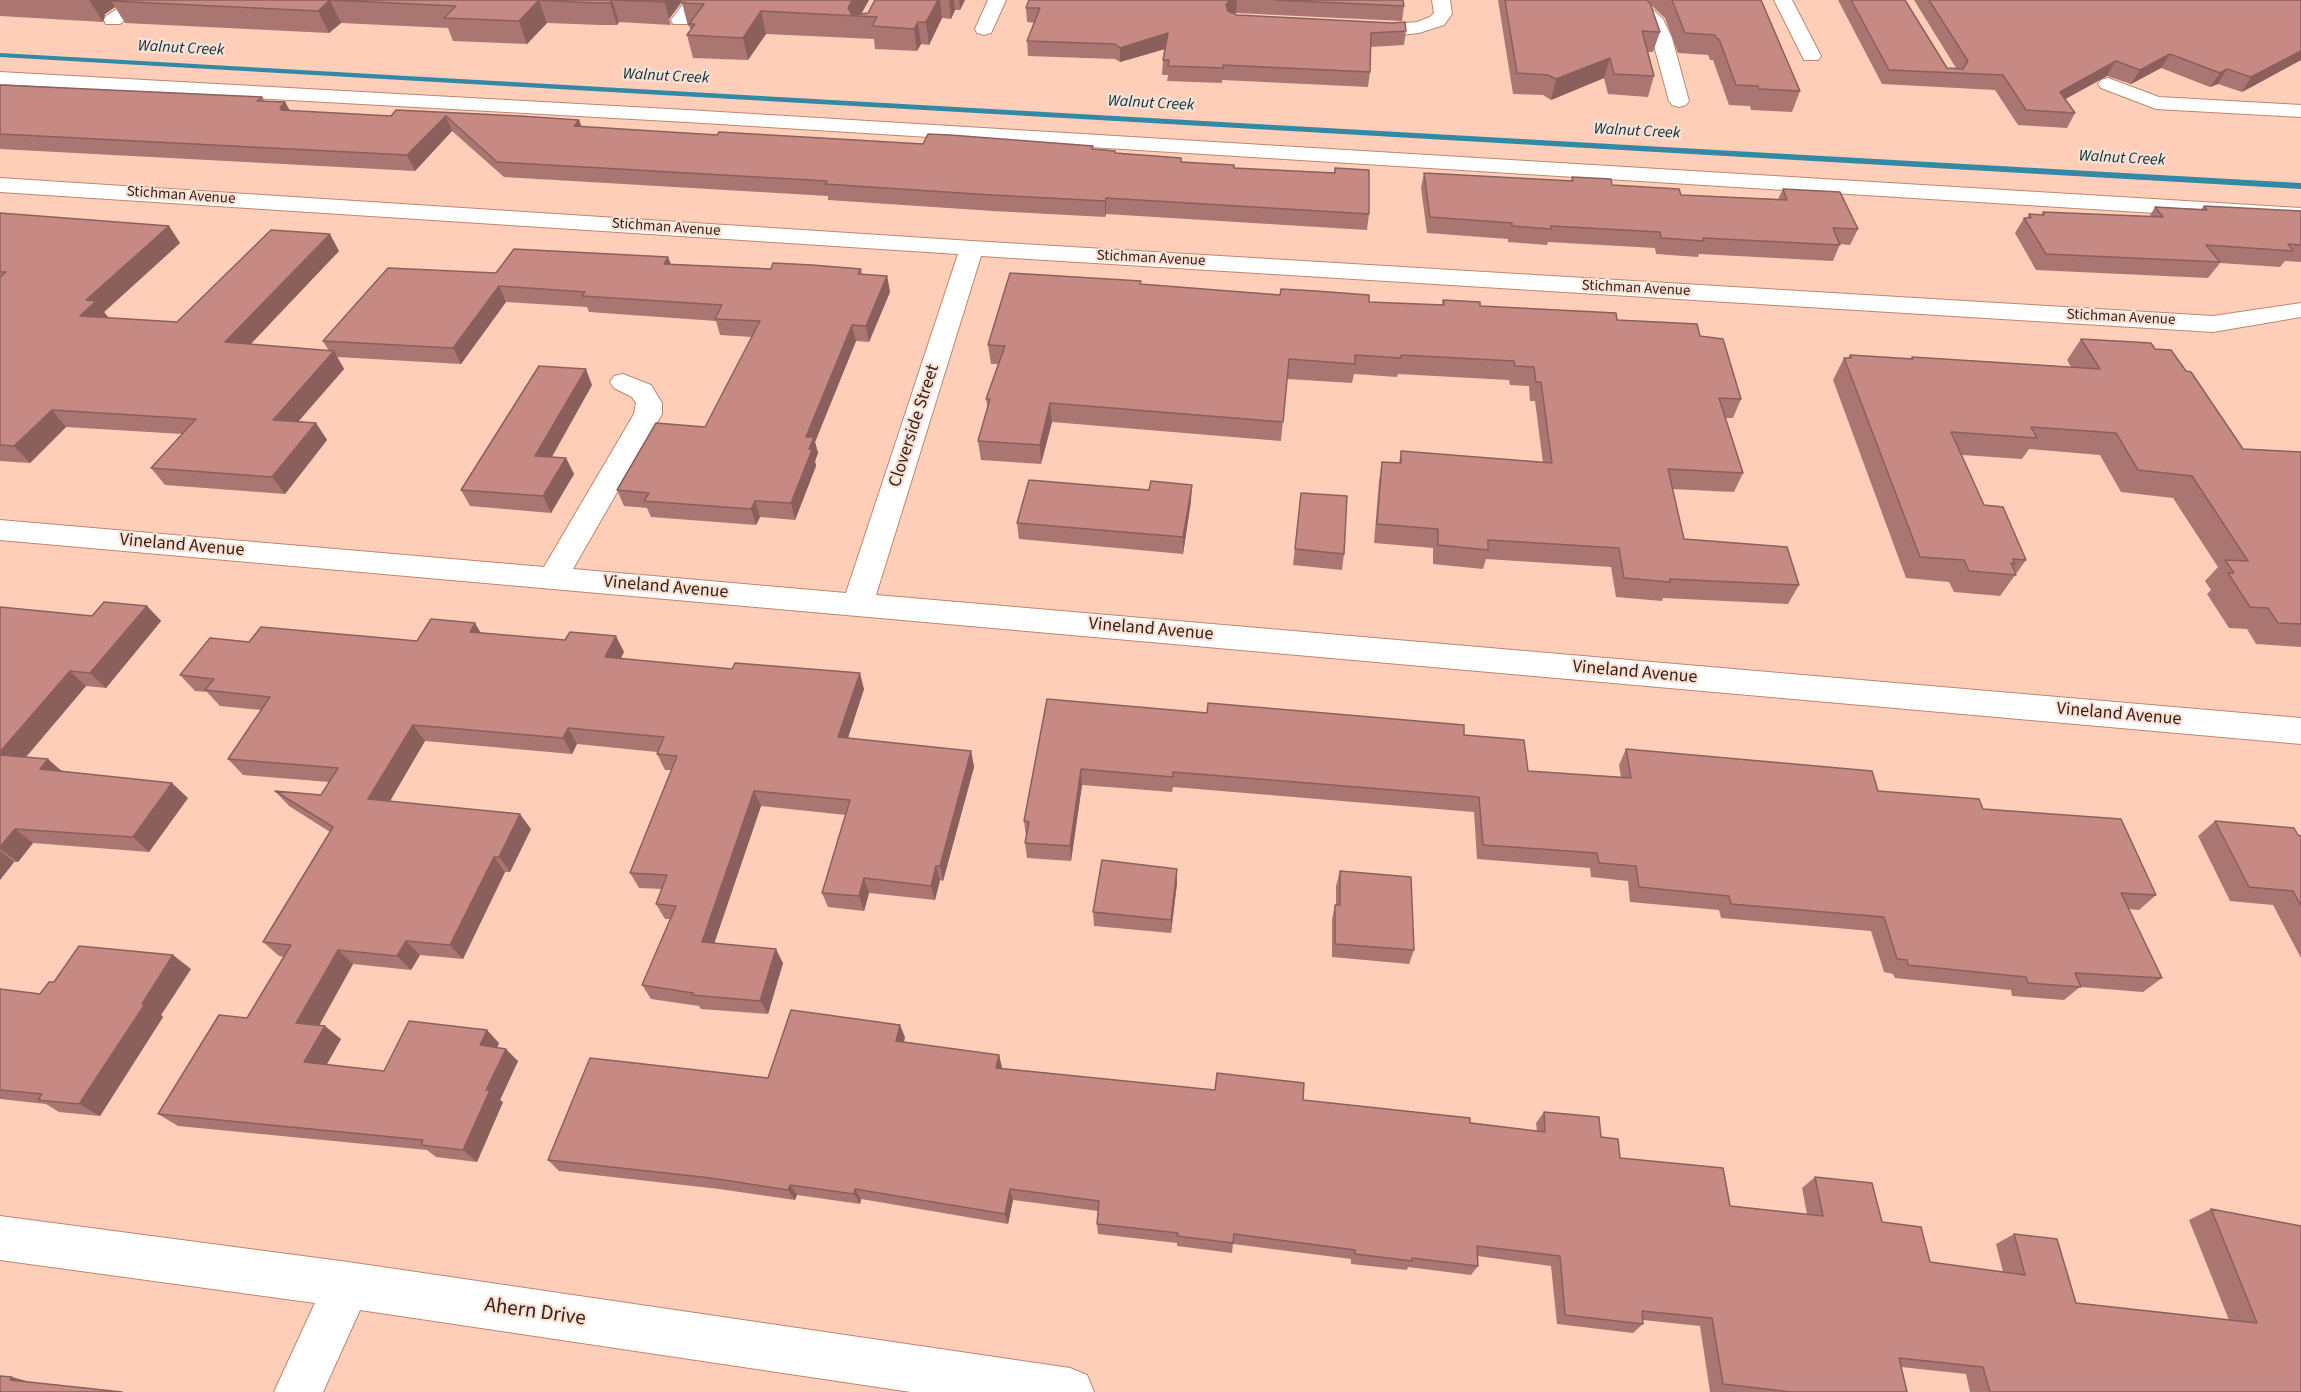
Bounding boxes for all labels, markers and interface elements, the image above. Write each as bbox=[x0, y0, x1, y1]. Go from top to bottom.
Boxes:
water label: Walnut Creek bbox=[137, 37, 225, 61]
water label: Walnut Creek bbox=[622, 65, 710, 89]
water label: Walnut Creek bbox=[1107, 92, 1195, 116]
water label: Walnut Creek bbox=[1593, 120, 1681, 144]
water label: Walnut Creek bbox=[2078, 147, 2166, 171]
street label: Stichman Avenue bbox=[126, 183, 236, 209]
street label: Stichman Avenue bbox=[611, 215, 721, 241]
street label: Stichman Avenue bbox=[1096, 247, 1206, 271]
street label: Stichman Avenue bbox=[1581, 277, 1691, 301]
street label: Stichman Avenue bbox=[2066, 306, 2176, 330]
street label: Cloverside Street bbox=[885, 362, 945, 490]
street label: Vineland Avenue bbox=[119, 530, 245, 562]
street label: Vineland Avenue bbox=[603, 572, 729, 604]
street label: Vineland Avenue bbox=[1088, 614, 1214, 646]
street label: Vineland Avenue bbox=[1572, 657, 1698, 689]
street label: Vineland Avenue bbox=[2056, 699, 2182, 731]
street label: Ahern Drive bbox=[483, 1293, 587, 1333]

